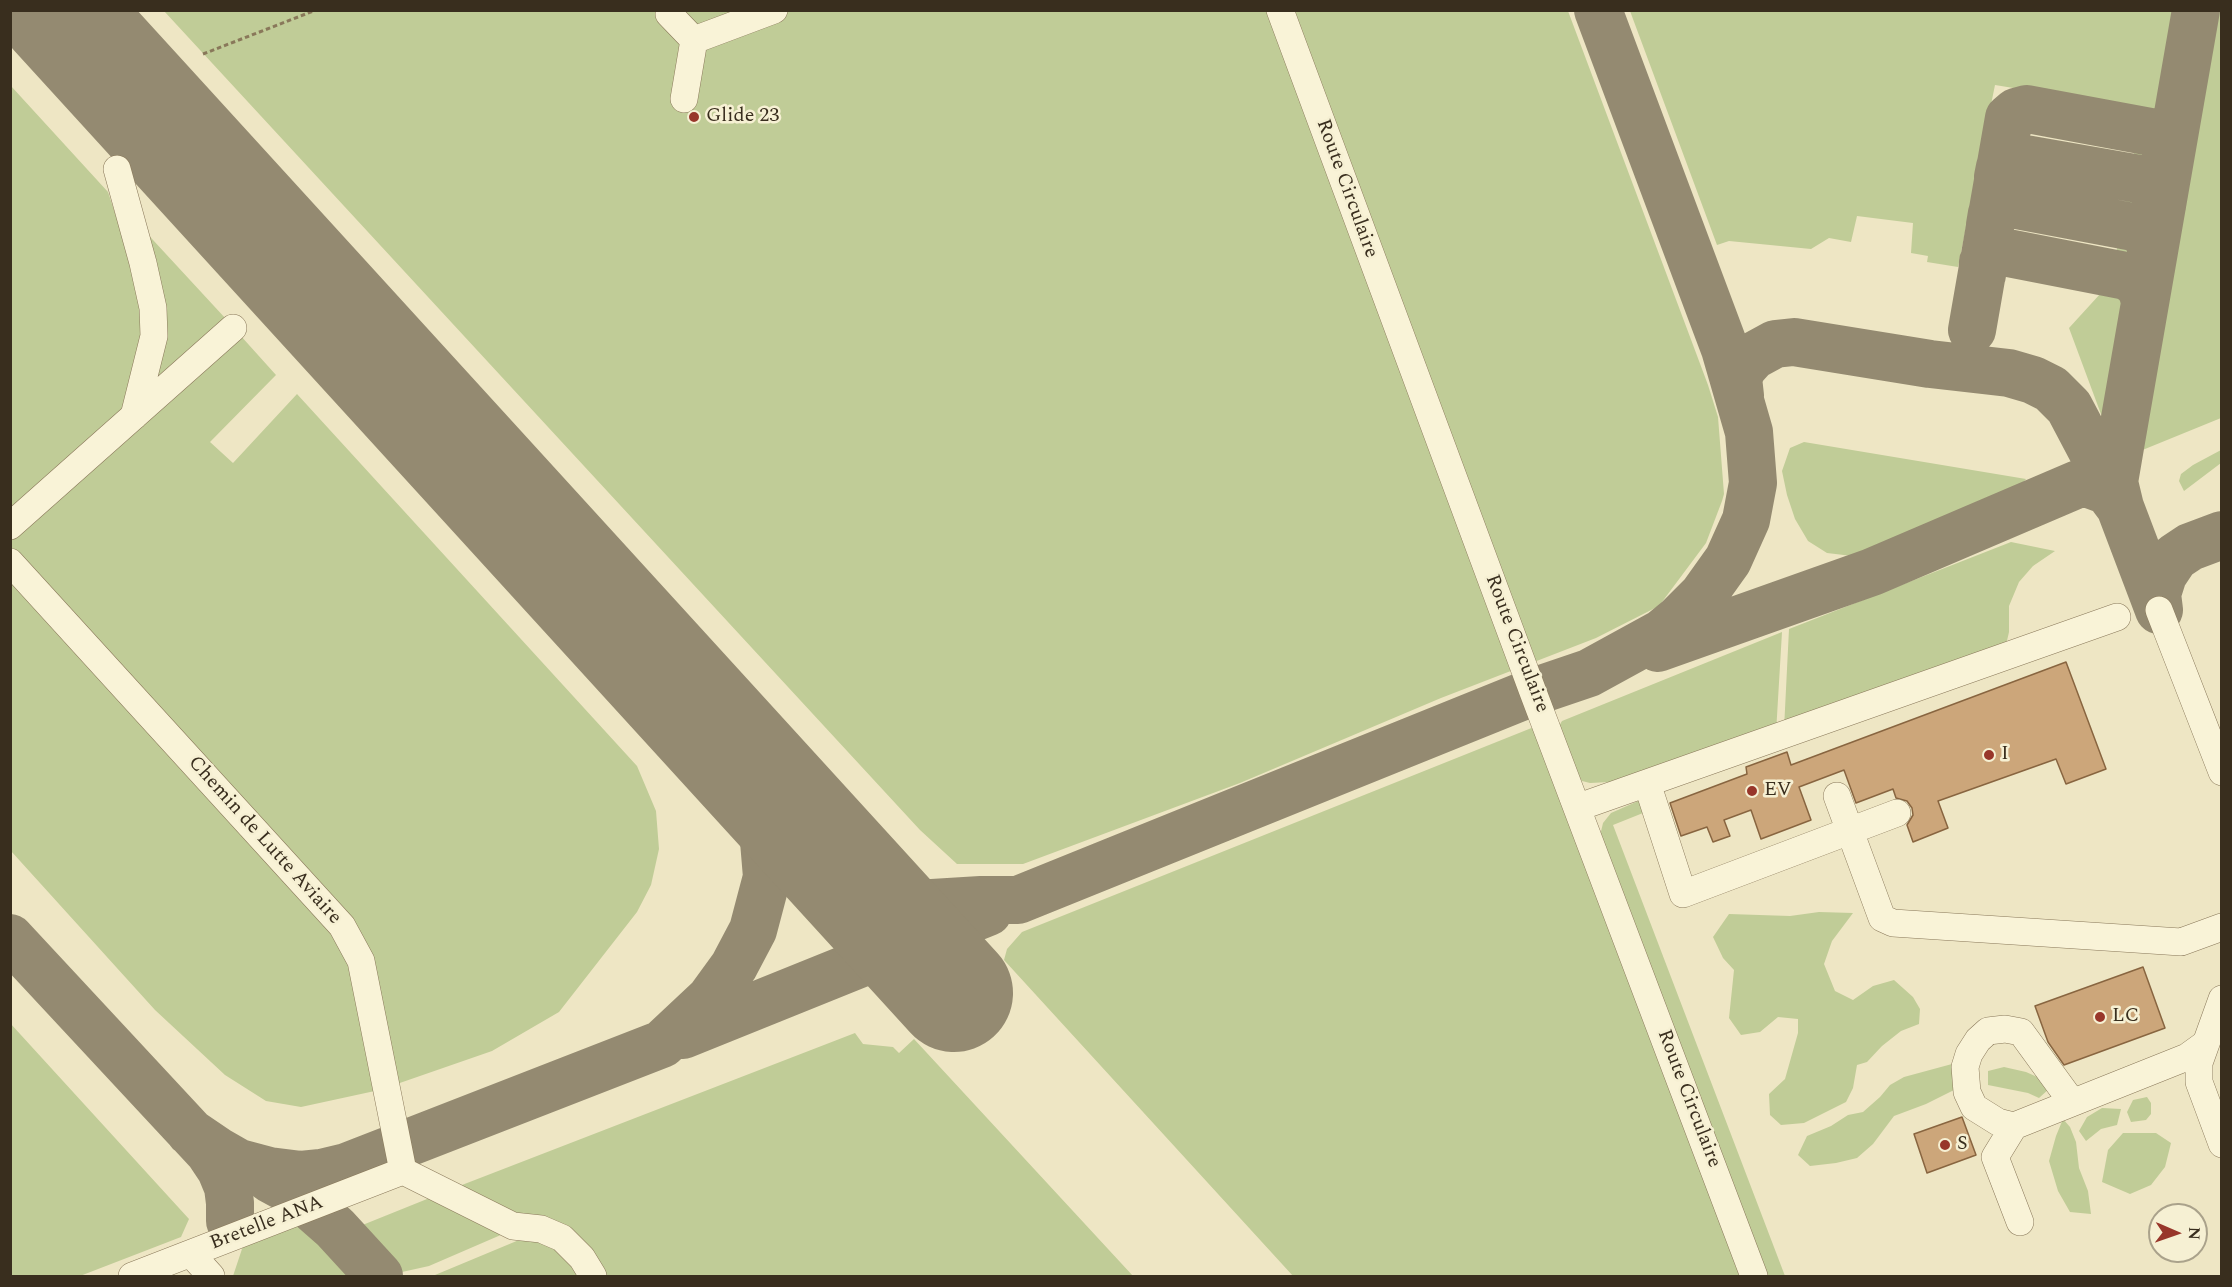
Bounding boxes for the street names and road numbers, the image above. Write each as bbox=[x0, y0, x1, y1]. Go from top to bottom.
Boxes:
street label: Route Circulaire bbox=[1310, 116, 1382, 262]
street label: Route Circulaire bbox=[1479, 572, 1553, 716]
street label: Chemin de Lutte Aviaire bbox=[182, 752, 346, 930]
street label: Route Circulaire bbox=[1651, 1027, 1725, 1171]
street label: Bretelle ANA bbox=[207, 1191, 327, 1257]

